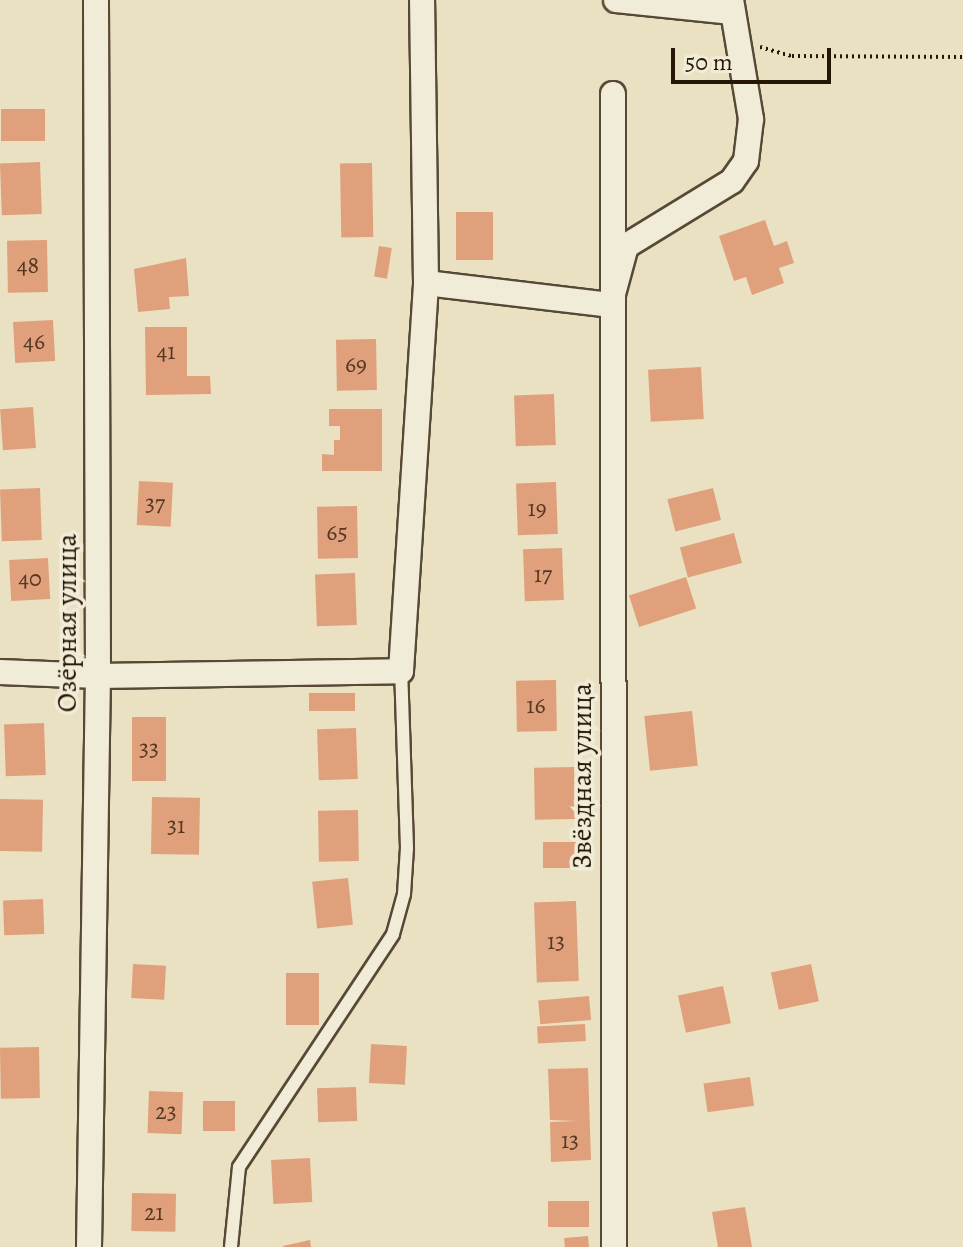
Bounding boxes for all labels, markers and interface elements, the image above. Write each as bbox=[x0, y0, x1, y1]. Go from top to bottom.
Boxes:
scale bar bbox=[675, 32, 835, 82]
text: 50 m bbox=[685, 46, 733, 78]
house number: 48 bbox=[17, 252, 39, 280]
house number: 46 bbox=[23, 328, 45, 356]
house number: 41 bbox=[156, 338, 176, 366]
house number: 69 bbox=[345, 351, 367, 379]
house number: 37 bbox=[145, 490, 165, 518]
house number: 19 bbox=[527, 495, 547, 523]
house number: 65 bbox=[326, 519, 348, 547]
street label: Озёрная улица bbox=[50, 534, 84, 712]
house number: 17 bbox=[534, 561, 552, 589]
house number: 40 bbox=[18, 565, 42, 593]
street label: Звёздная улица bbox=[565, 683, 599, 869]
house number: 16 bbox=[526, 692, 546, 720]
house number: 33 bbox=[139, 735, 159, 763]
house number: 31 bbox=[167, 812, 185, 840]
house number: 13 bbox=[547, 928, 565, 956]
house number: 23 bbox=[155, 1098, 177, 1126]
house number: 13 bbox=[561, 1127, 579, 1155]
house number: 21 bbox=[144, 1199, 164, 1227]

